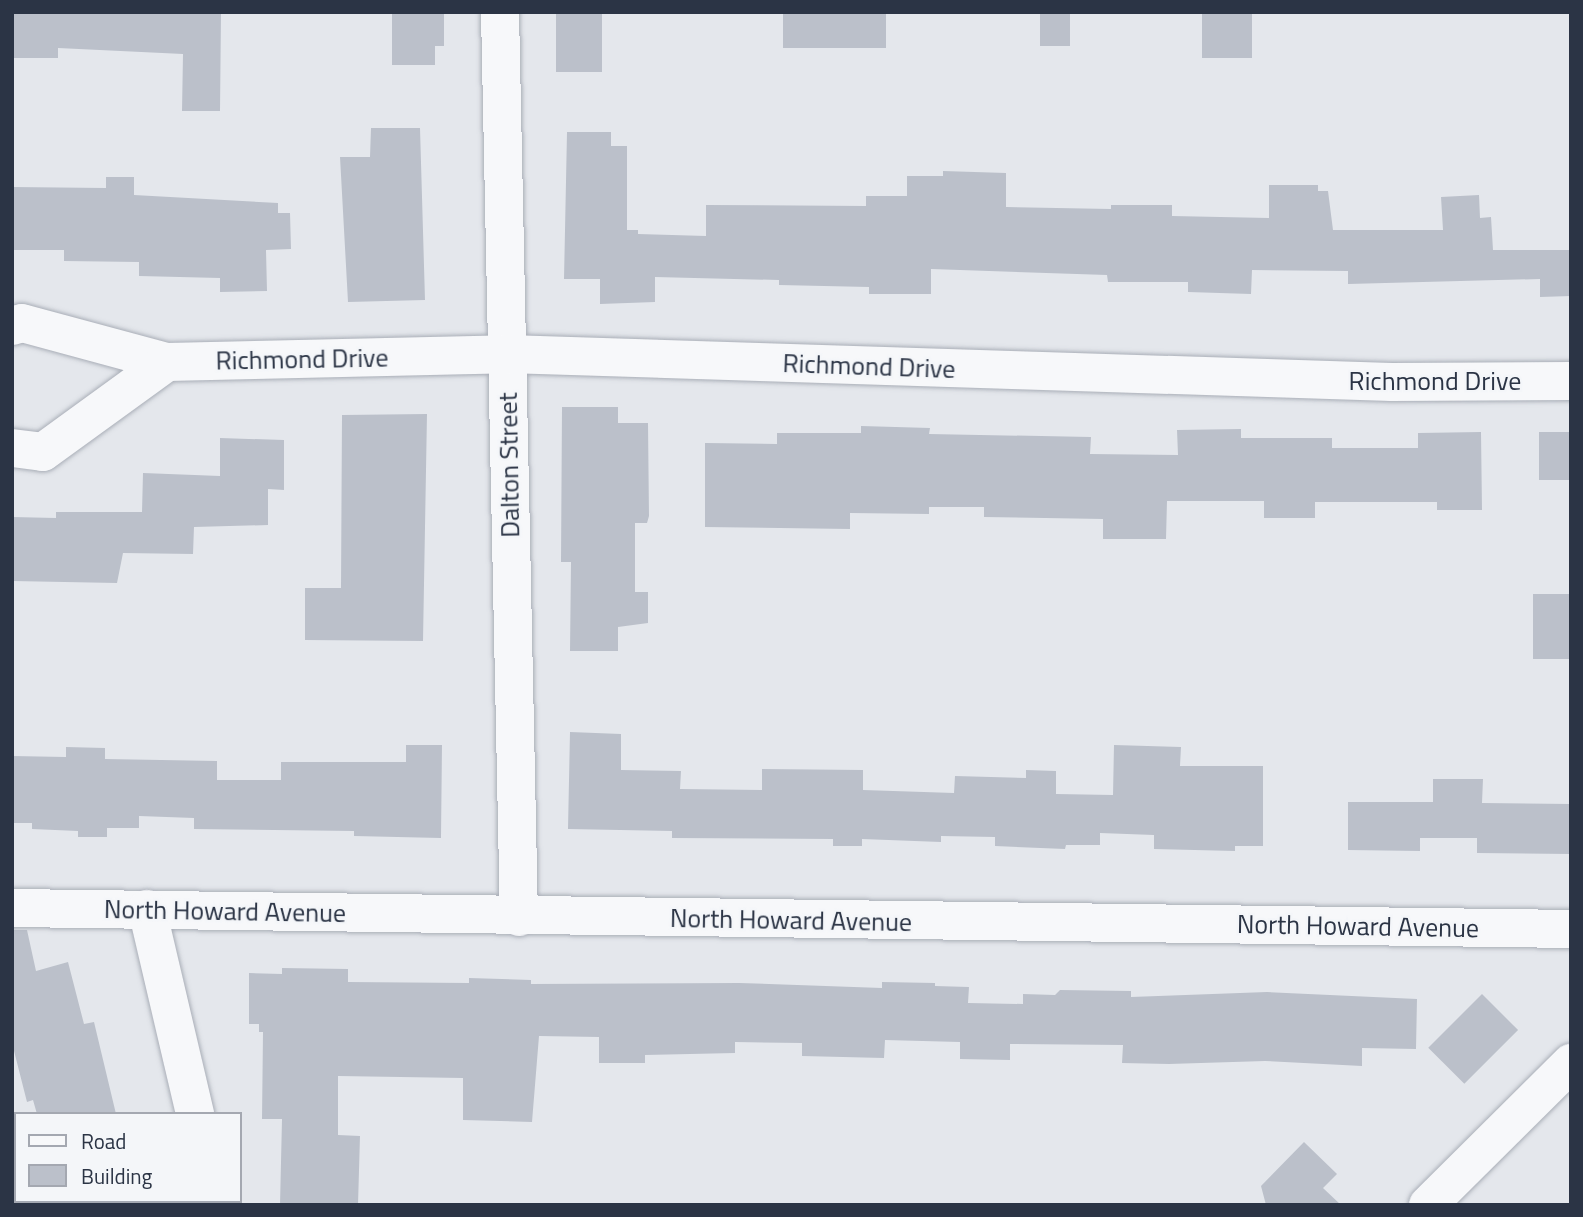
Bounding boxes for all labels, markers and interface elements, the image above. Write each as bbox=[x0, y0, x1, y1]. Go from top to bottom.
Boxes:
street label: Richmond Drive bbox=[215, 342, 389, 376]
street label: Richmond Drive bbox=[782, 347, 956, 385]
street label: Richmond Drive bbox=[1349, 365, 1521, 397]
street label: Dalton Street bbox=[492, 392, 526, 538]
street label: North Howard Avenue bbox=[104, 893, 346, 929]
street label: North Howard Avenue bbox=[670, 902, 912, 938]
street label: North Howard Avenue bbox=[1237, 908, 1479, 944]
legend bbox=[14, 1112, 242, 1203]
text: Road bbox=[81, 1125, 126, 1157]
text: Building bbox=[81, 1160, 152, 1192]

